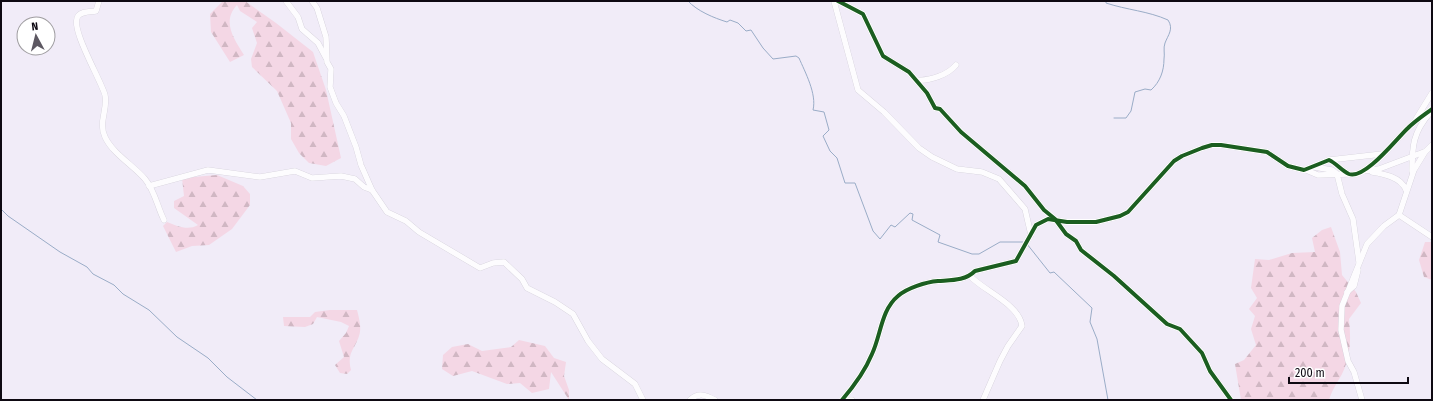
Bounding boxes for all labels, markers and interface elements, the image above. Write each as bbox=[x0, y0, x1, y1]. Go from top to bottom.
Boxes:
north arrow bbox=[16, 16, 56, 56]
text: N bbox=[31, 20, 39, 33]
scale bar bbox=[1289, 359, 1408, 385]
text: 200 m bbox=[1295, 366, 1325, 380]

